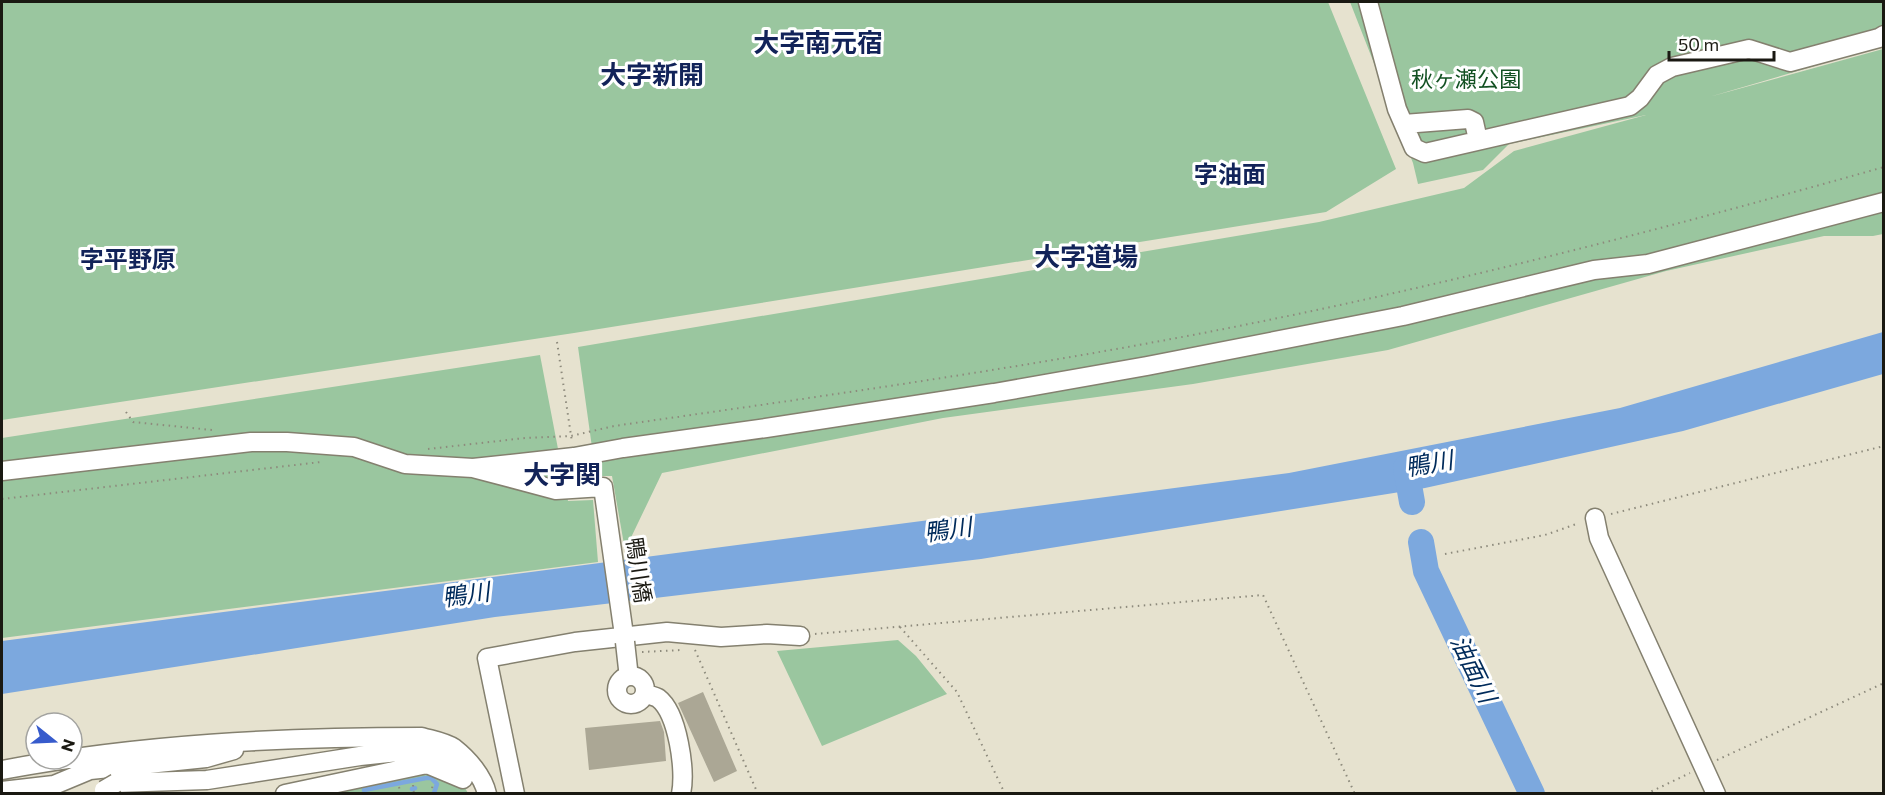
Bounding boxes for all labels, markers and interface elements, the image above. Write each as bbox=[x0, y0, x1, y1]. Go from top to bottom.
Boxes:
scale bar bbox=[1669, 24, 1774, 62]
district label: 大字南元宿 bbox=[753, 26, 883, 57]
text: 50 m bbox=[1678, 33, 1719, 55]
district label: 大字新開 bbox=[600, 58, 704, 89]
park label: 秋ヶ瀬公園 bbox=[1411, 65, 1521, 92]
district label: 字油面 bbox=[1194, 159, 1266, 188]
district label: 大字道場 bbox=[1034, 240, 1138, 271]
district label: 字平野原 bbox=[80, 244, 176, 273]
water label: 鴨川 bbox=[1403, 444, 1458, 481]
district label: 大字関 bbox=[523, 458, 601, 489]
water label: 鴨川 bbox=[922, 510, 977, 546]
street label: 鴨川橋 bbox=[622, 535, 657, 604]
water label: 鴨川 bbox=[440, 575, 495, 611]
water label: 油面川 bbox=[1446, 630, 1504, 710]
north arrow bbox=[24, 711, 84, 771]
text: N bbox=[58, 737, 80, 754]

